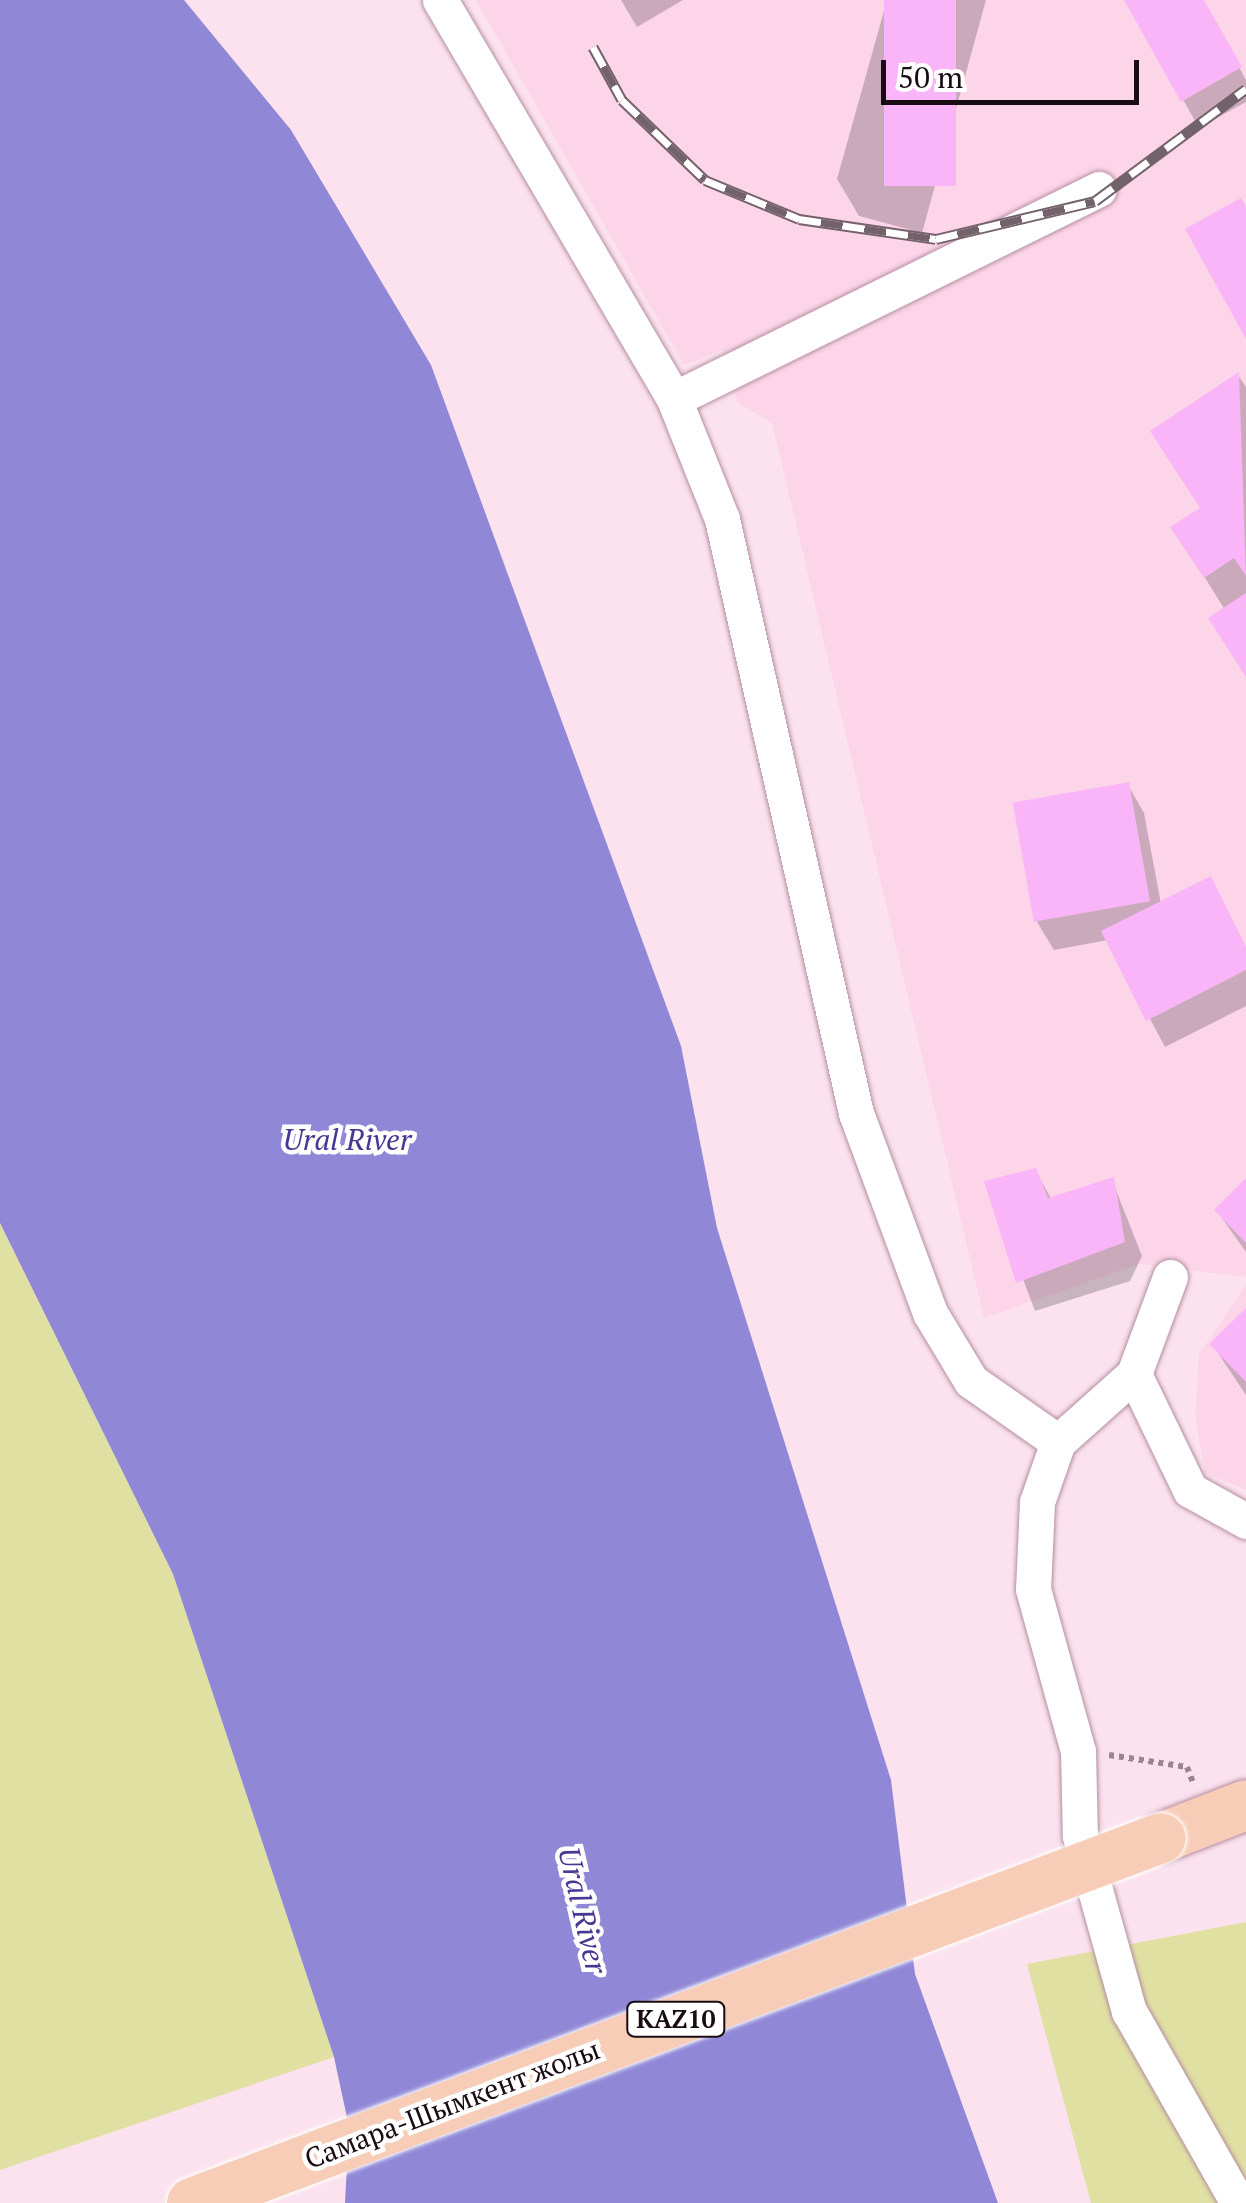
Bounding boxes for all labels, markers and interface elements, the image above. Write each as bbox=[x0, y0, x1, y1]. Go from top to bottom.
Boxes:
scale bar bbox=[886, 40, 1144, 102]
text: 50 m bbox=[898, 57, 963, 97]
water label: Ural River bbox=[283, 1121, 411, 1157]
water label: Ural River bbox=[551, 1843, 615, 1977]
road number: KAZ10 bbox=[626, 1999, 726, 2039]
street label: Самара-Шымкент жолы bbox=[300, 2032, 604, 2176]

